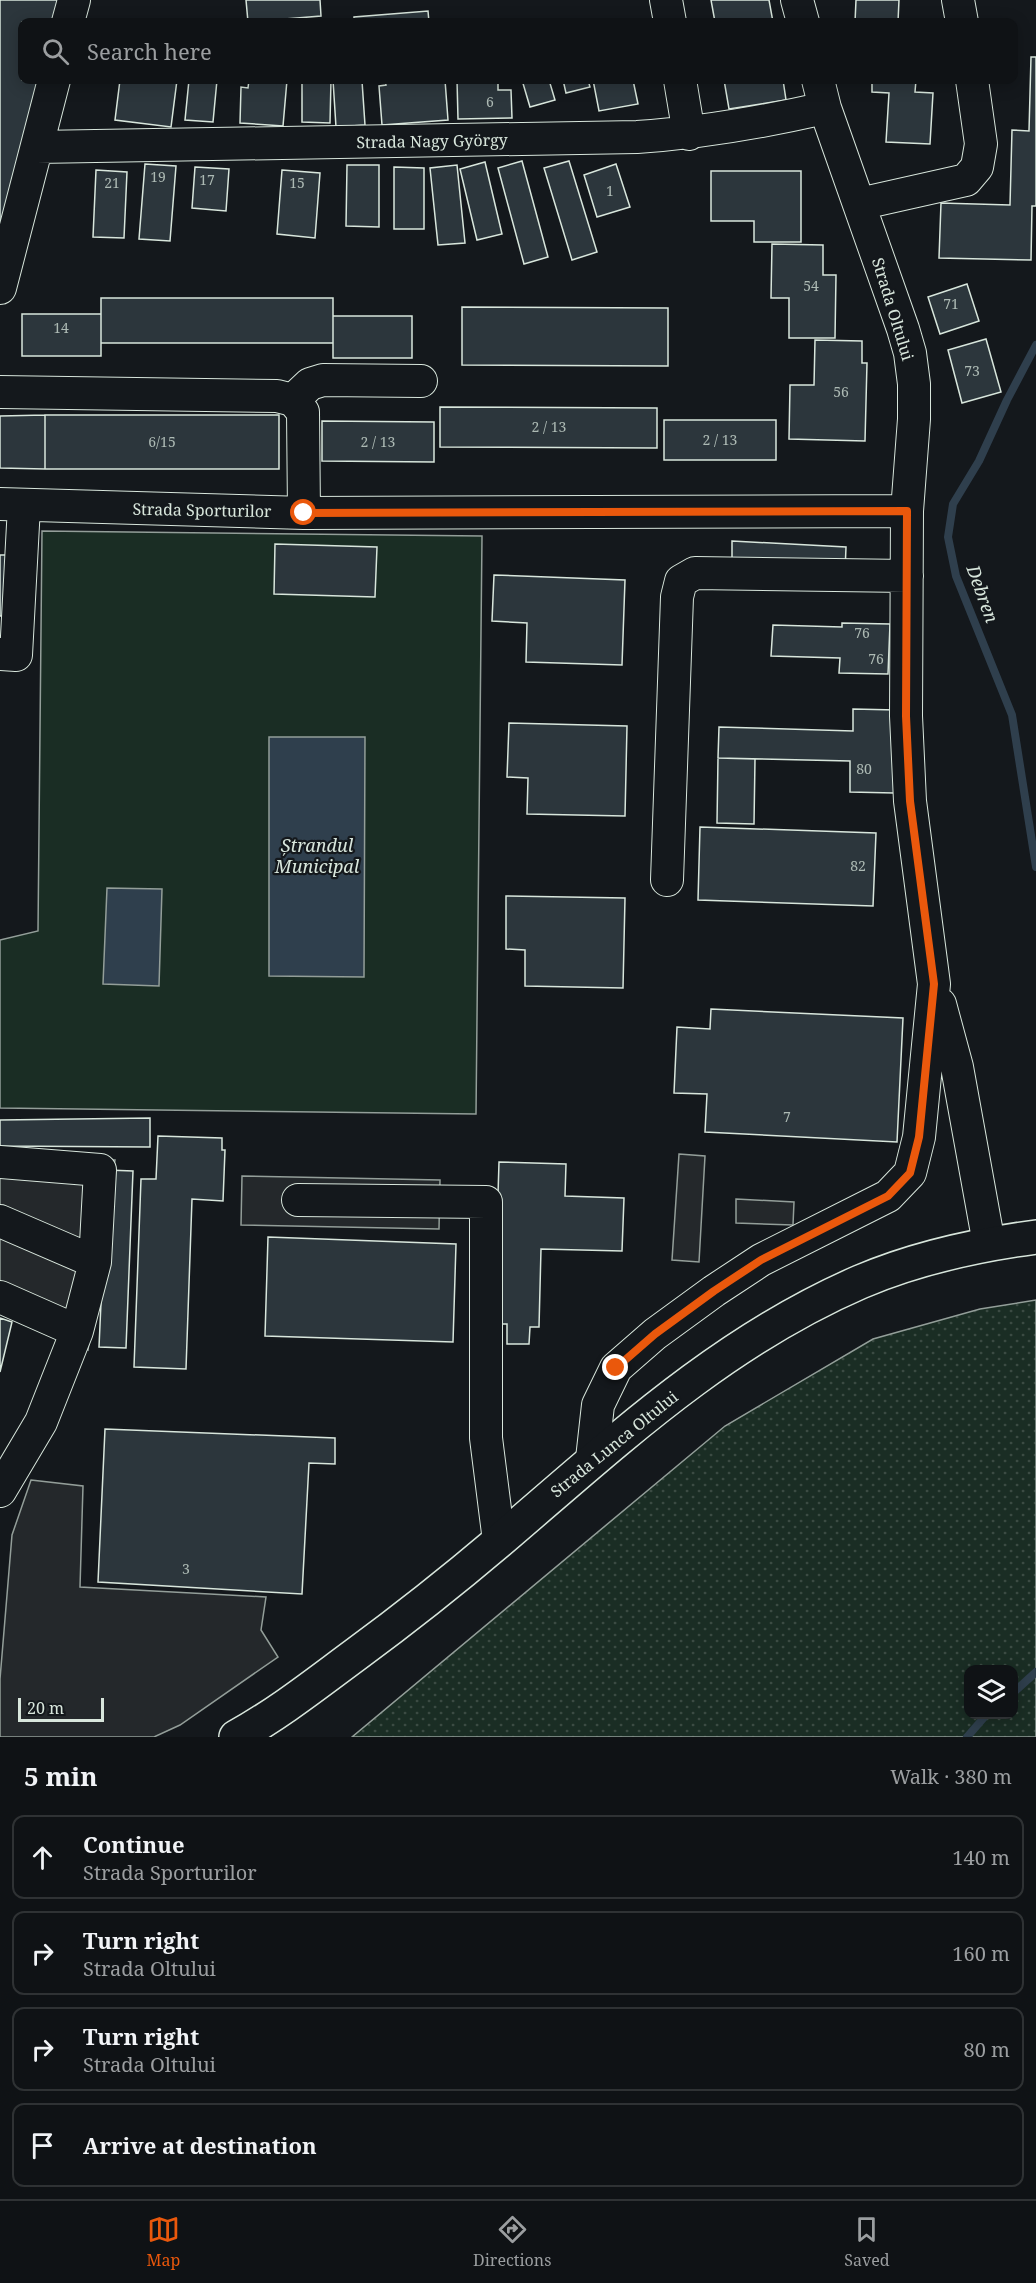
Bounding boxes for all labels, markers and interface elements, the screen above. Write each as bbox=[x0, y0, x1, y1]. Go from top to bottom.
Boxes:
search box bbox=[18, 18, 1018, 84]
icon: search bbox=[39, 35, 72, 68]
text: Search here bbox=[87, 36, 212, 66]
house number: 6 bbox=[486, 92, 494, 111]
street label: Strada Nagy György bbox=[356, 129, 509, 153]
house number: 19 bbox=[150, 167, 166, 186]
house number: 17 bbox=[199, 170, 215, 189]
house number: 21 bbox=[104, 173, 120, 192]
house number: 15 bbox=[289, 173, 305, 192]
house number: 1 bbox=[606, 181, 614, 200]
street label: Strada Oltului bbox=[867, 255, 919, 363]
house number: 54 bbox=[803, 276, 819, 295]
house number: 71 bbox=[943, 294, 959, 313]
house number: 14 bbox=[53, 318, 69, 337]
house number: 73 bbox=[964, 361, 980, 380]
house number: 56 bbox=[833, 382, 849, 401]
house number: 2 / 13 bbox=[532, 417, 567, 436]
house number: 2 / 13 bbox=[703, 430, 738, 449]
house number: 6/15 bbox=[148, 432, 176, 451]
house number: 2 / 13 bbox=[361, 432, 396, 451]
street label: Strada Sporturilor bbox=[132, 498, 272, 522]
route start bbox=[290, 499, 316, 525]
water label: Debren bbox=[961, 561, 1005, 626]
house number: 76 bbox=[854, 623, 870, 642]
house number: 76 bbox=[868, 649, 884, 668]
house number: 80 bbox=[856, 759, 872, 778]
water label: Ștrandul Municipal bbox=[274, 833, 360, 878]
house number: 82 bbox=[850, 856, 866, 875]
house number: 7 bbox=[783, 1107, 791, 1126]
route end bbox=[602, 1354, 628, 1380]
street label: Strada Lunca Oltului bbox=[546, 1386, 682, 1502]
house number: 3 bbox=[182, 1559, 190, 1578]
map controls bbox=[964, 1665, 1018, 1719]
button: layers bbox=[964, 1665, 1018, 1719]
scale bar bbox=[18, 1695, 104, 1722]
text: 20 m bbox=[27, 1697, 64, 1719]
text: 5 min bbox=[24, 1758, 98, 1794]
text: Walk · 380 m bbox=[890, 1763, 1012, 1790]
text: Continue bbox=[83, 1829, 185, 1859]
icon: ahead bbox=[26, 1841, 59, 1874]
text: 140 m bbox=[952, 1844, 1010, 1871]
text: Strada Sporturilor bbox=[83, 1859, 257, 1886]
text: Turn right bbox=[83, 1925, 199, 1955]
icon: right bbox=[26, 1937, 59, 1970]
text: 160 m bbox=[952, 1940, 1010, 1967]
text: Strada Oltului bbox=[83, 1955, 216, 1982]
text: Turn right bbox=[83, 2021, 199, 2051]
icon: right bbox=[26, 2033, 59, 2066]
text: 80 m bbox=[964, 2036, 1010, 2063]
text: Strada Oltului bbox=[83, 2051, 216, 2078]
icon: arrive bbox=[26, 2129, 59, 2162]
text: Arrive at destination bbox=[83, 2130, 317, 2160]
tab: Map bbox=[146, 2213, 180, 2271]
tab: Directions bbox=[473, 2213, 551, 2271]
tab: Saved bbox=[844, 2213, 890, 2271]

